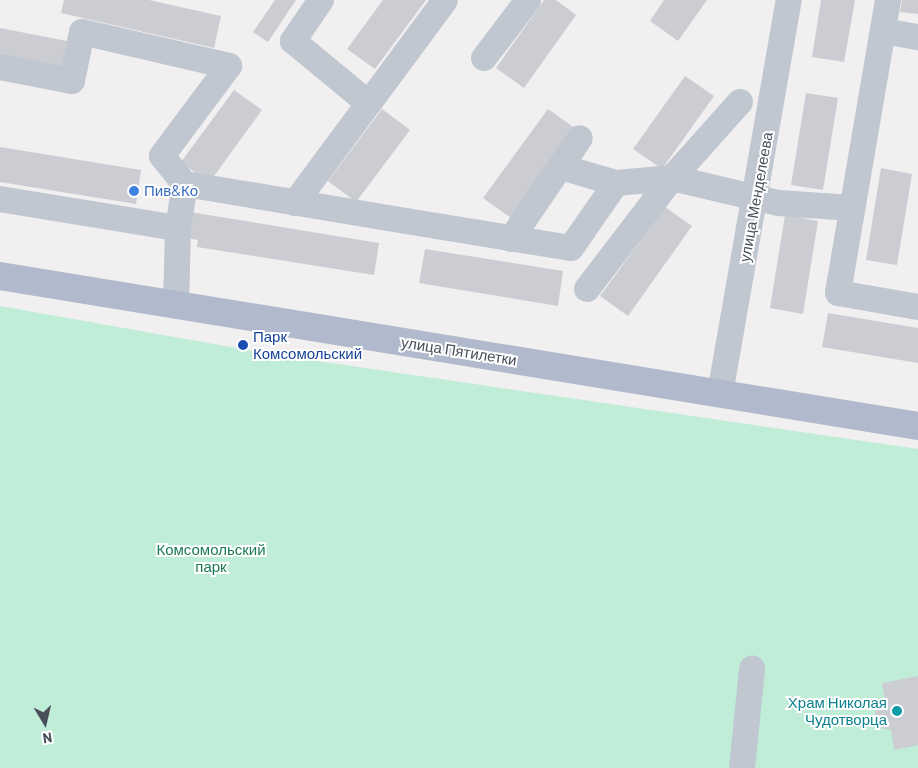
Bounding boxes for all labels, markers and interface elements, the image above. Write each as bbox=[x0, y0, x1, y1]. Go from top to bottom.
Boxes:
street label: улица Менделеева bbox=[736, 131, 776, 263]
place label: Пив&Ко bbox=[144, 182, 198, 200]
marker: Пив&Ко bbox=[128, 185, 140, 197]
place label: Парк Комсомольский bbox=[253, 327, 362, 362]
street label: улица Пятилетки bbox=[400, 333, 518, 369]
marker: Парк Комсомольский bbox=[237, 339, 249, 351]
park label: Комсомольский парк bbox=[156, 540, 266, 575]
place label: Храм Николая Чудотворца bbox=[788, 693, 887, 728]
north arrow bbox=[20, 698, 70, 748]
marker: Храм Николая Чудотворца bbox=[891, 705, 903, 717]
text: N bbox=[41, 729, 53, 747]

